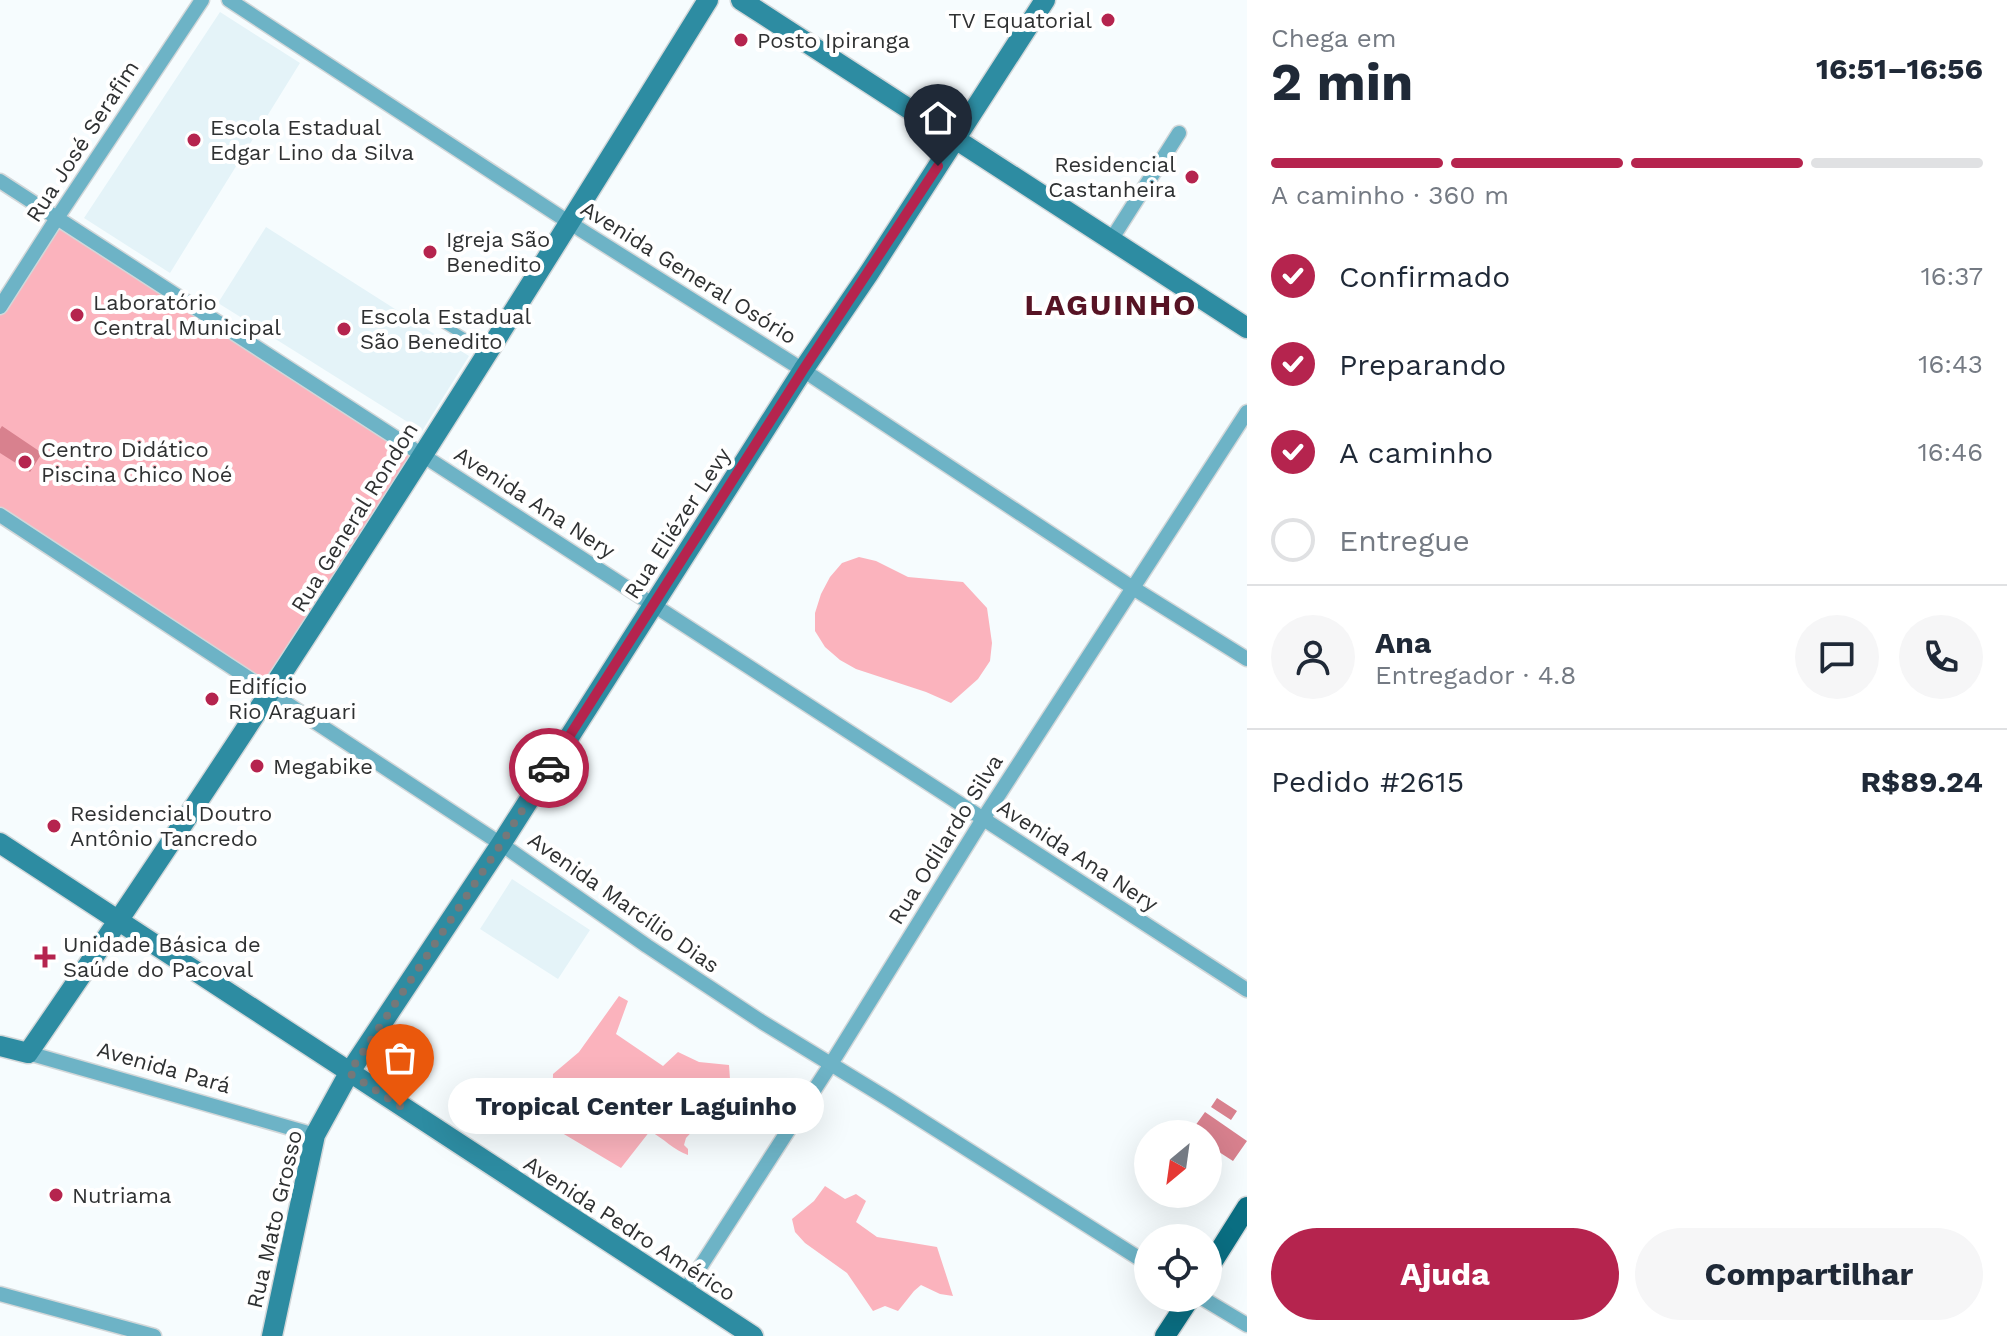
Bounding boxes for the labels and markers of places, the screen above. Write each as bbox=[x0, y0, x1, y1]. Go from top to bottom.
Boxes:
place label: TV Equatorial bbox=[948, 8, 1092, 33]
marker: TV Equatorial bbox=[1099, 11, 1117, 29]
place label: Posto Ipiranga bbox=[757, 28, 910, 53]
marker: Posto Ipiranga bbox=[732, 31, 750, 49]
pin bbox=[904, 84, 972, 166]
place label: Escola Estadual Edgar Lino da Silva bbox=[210, 115, 414, 165]
marker: Escola Estadual Edgar Lino da Silva bbox=[185, 131, 203, 149]
place label: Residencial Castanheira bbox=[1048, 152, 1176, 202]
marker: Residencial Castanheira bbox=[1183, 168, 1201, 186]
place label: Igreja São Benedito bbox=[446, 227, 550, 277]
marker: Igreja São Benedito bbox=[421, 243, 439, 261]
place label: Laboratório Central Municipal bbox=[93, 290, 281, 340]
place label: Escola Estadual São Benedito bbox=[360, 304, 531, 354]
marker: Laboratório Central Municipal bbox=[68, 306, 86, 324]
marker: Escola Estadual São Benedito bbox=[335, 320, 353, 338]
place label: Centro Didático Piscina Chico Noé bbox=[41, 437, 233, 487]
marker: Centro Didático Piscina Chico Noé bbox=[16, 453, 34, 471]
place label: Edifício Rio Araguari bbox=[228, 674, 356, 724]
marker: Edifício Rio Araguari bbox=[203, 690, 221, 708]
place label: Megabike bbox=[273, 754, 373, 779]
marker: Megabike bbox=[248, 757, 266, 775]
place label: Residencial Doutro Antônio Tancredo bbox=[70, 801, 272, 851]
marker: Residencial Doutro Antônio Tancredo bbox=[45, 817, 63, 835]
place label: Unidade Básica de Saúde do Pacoval bbox=[63, 932, 261, 982]
marker: Unidade Básica de Saúde do Pacoval bbox=[34, 946, 56, 968]
pin bbox=[366, 1024, 434, 1106]
callout: Tropical Center Laguinho bbox=[448, 1078, 824, 1134]
place label: Nutriama bbox=[72, 1183, 171, 1208]
marker: Nutriama bbox=[47, 1186, 65, 1204]

